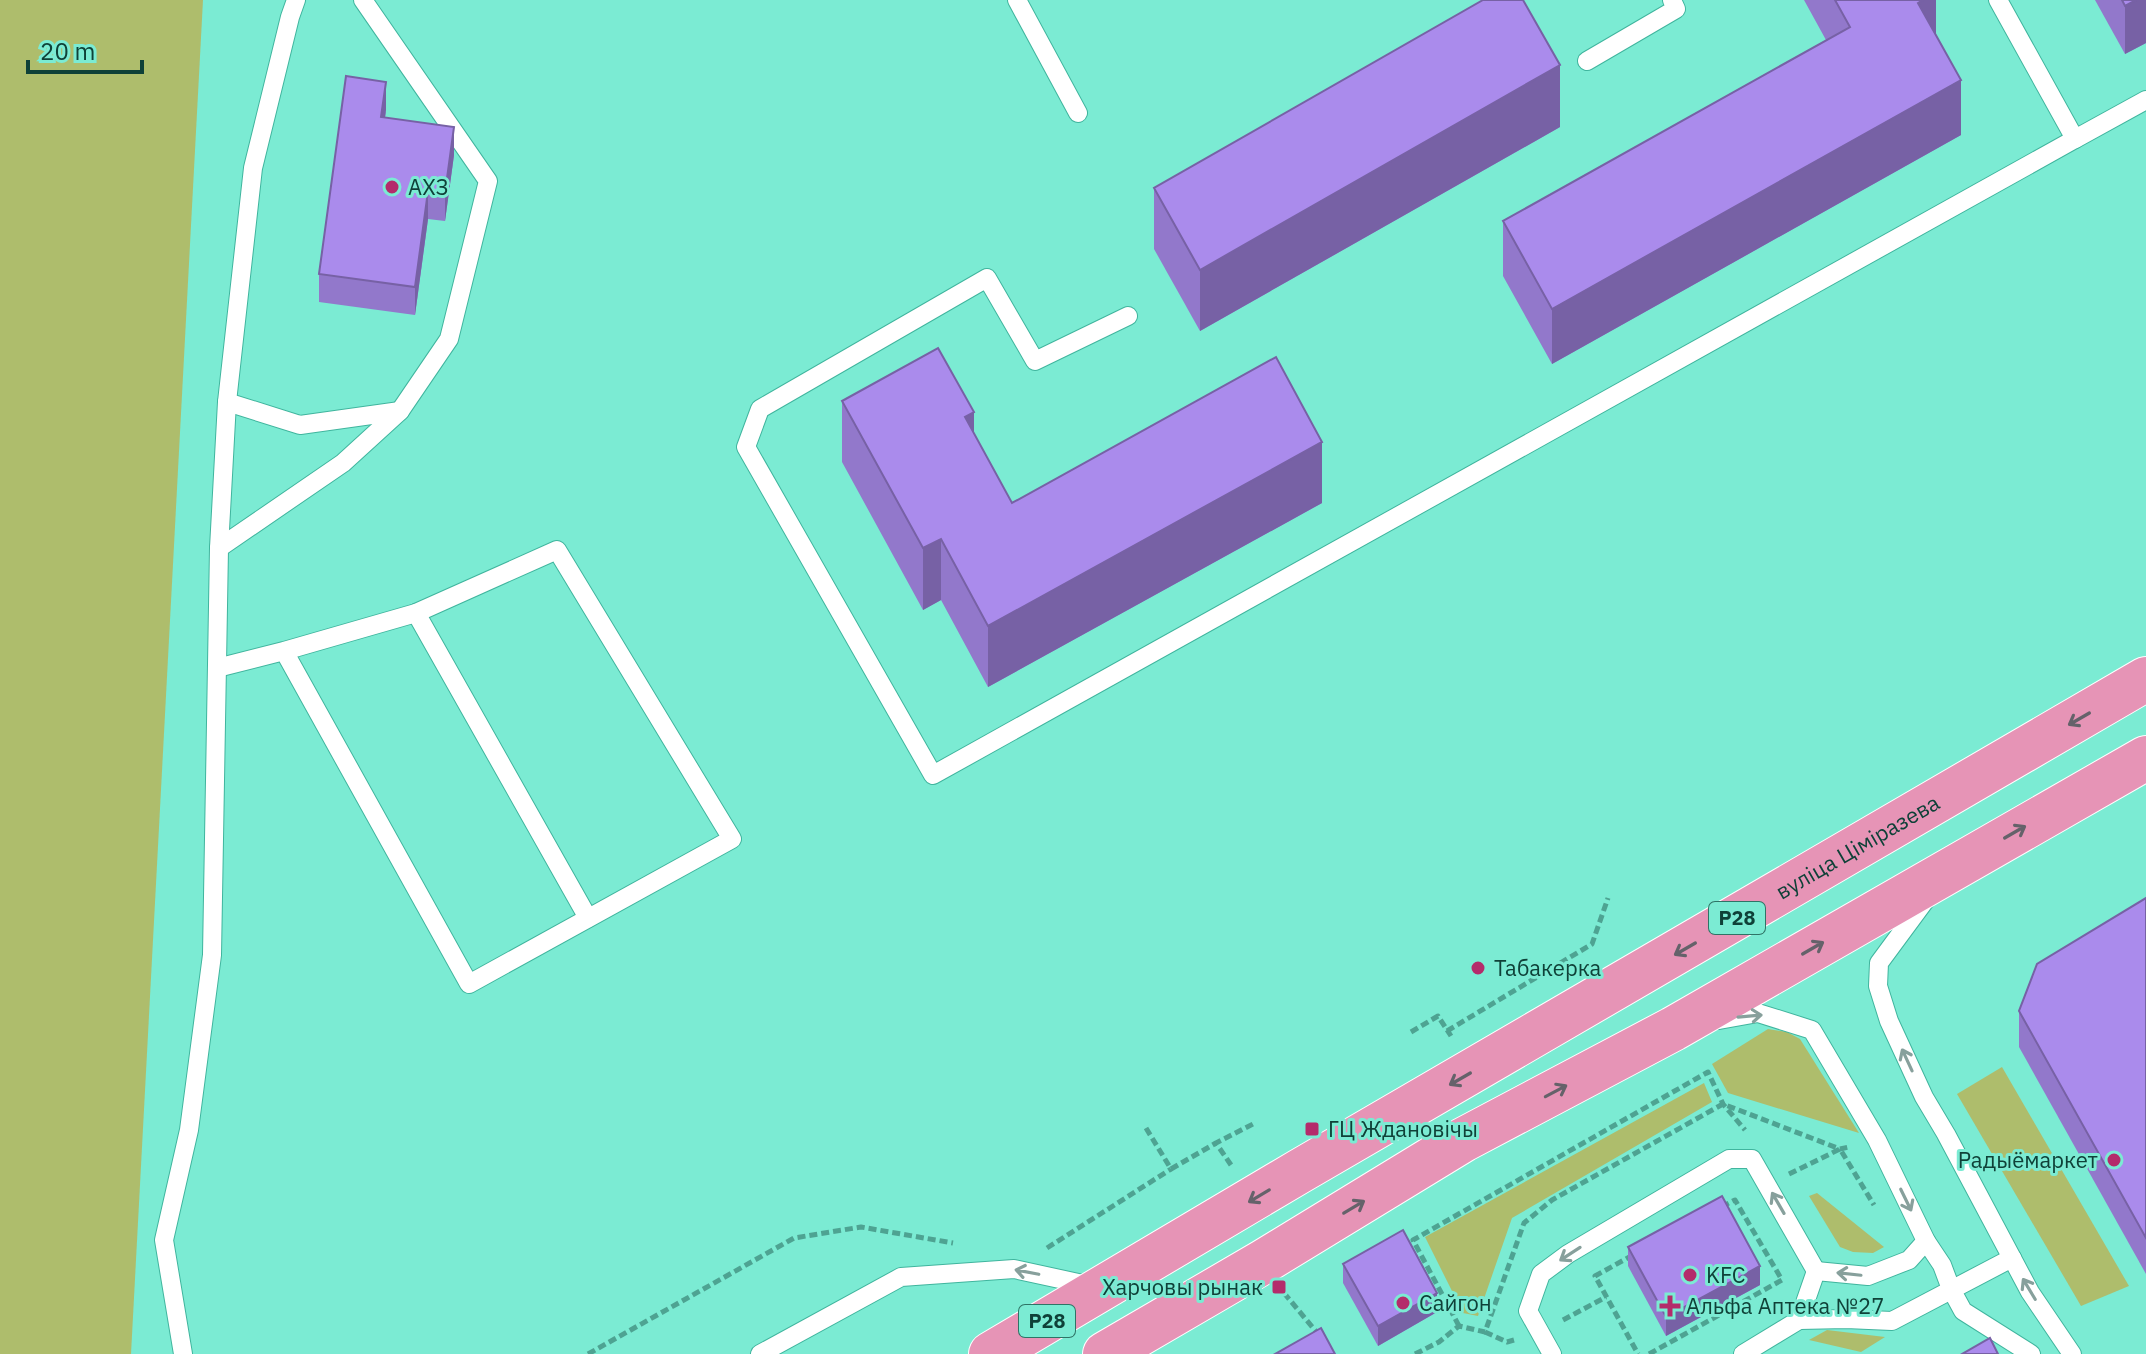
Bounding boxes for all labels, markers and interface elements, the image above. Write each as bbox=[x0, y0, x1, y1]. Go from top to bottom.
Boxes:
scale bar bbox=[28, 24, 142, 74]
text: 20 m bbox=[40, 35, 95, 67]
place label: АХЗ bbox=[408, 172, 449, 201]
marker: АХЗ bbox=[383, 178, 401, 196]
one-way arrow bbox=[2068, 711, 2091, 727]
street label: вуліца Ціміразева bbox=[1770, 787, 1945, 905]
one-way arrow bbox=[2002, 824, 2026, 839]
road number: Р28 bbox=[1709, 902, 1765, 934]
one-way arrow bbox=[1801, 940, 1825, 955]
one-way arrow bbox=[1674, 941, 1697, 957]
place label: Табакерка bbox=[1494, 953, 1602, 982]
marker: Табакерка bbox=[1469, 959, 1487, 977]
one-way arrow bbox=[1736, 1008, 1762, 1023]
one-way arrow bbox=[1899, 1048, 1914, 1072]
one-way arrow bbox=[1449, 1071, 1472, 1087]
one-way arrow bbox=[1544, 1082, 1568, 1098]
place label: ГЦ Ждановічы bbox=[1328, 1114, 1478, 1143]
marker: ГЦ Ждановічы bbox=[1303, 1120, 1321, 1138]
place label: Радыёмаркет bbox=[1958, 1145, 2098, 1174]
marker: Радыёмаркет bbox=[2105, 1151, 2123, 1169]
one-way arrow bbox=[1248, 1188, 1271, 1204]
one-way arrow bbox=[1899, 1188, 1914, 1212]
one-way arrow bbox=[1770, 1192, 1785, 1216]
one-way arrow bbox=[1342, 1198, 1365, 1214]
one-way arrow bbox=[1559, 1245, 1581, 1262]
place label: KFC bbox=[1706, 1260, 1746, 1289]
one-way arrow bbox=[1014, 1264, 1040, 1279]
marker: KFC bbox=[1681, 1266, 1699, 1284]
one-way arrow bbox=[1836, 1267, 1863, 1282]
place label: Харчовы рынак bbox=[1102, 1272, 1263, 1301]
marker: Харчовы рынак bbox=[1270, 1278, 1288, 1296]
one-way arrow bbox=[2021, 1278, 2037, 1301]
place label: Сайгон bbox=[1419, 1288, 1492, 1317]
place label: Альфа Аптека №27 bbox=[1686, 1291, 1884, 1320]
marker: Сайгон bbox=[1394, 1294, 1412, 1312]
marker: Альфа Аптека №27 bbox=[1661, 1297, 1679, 1315]
road number: Р28 bbox=[1019, 1305, 1075, 1337]

